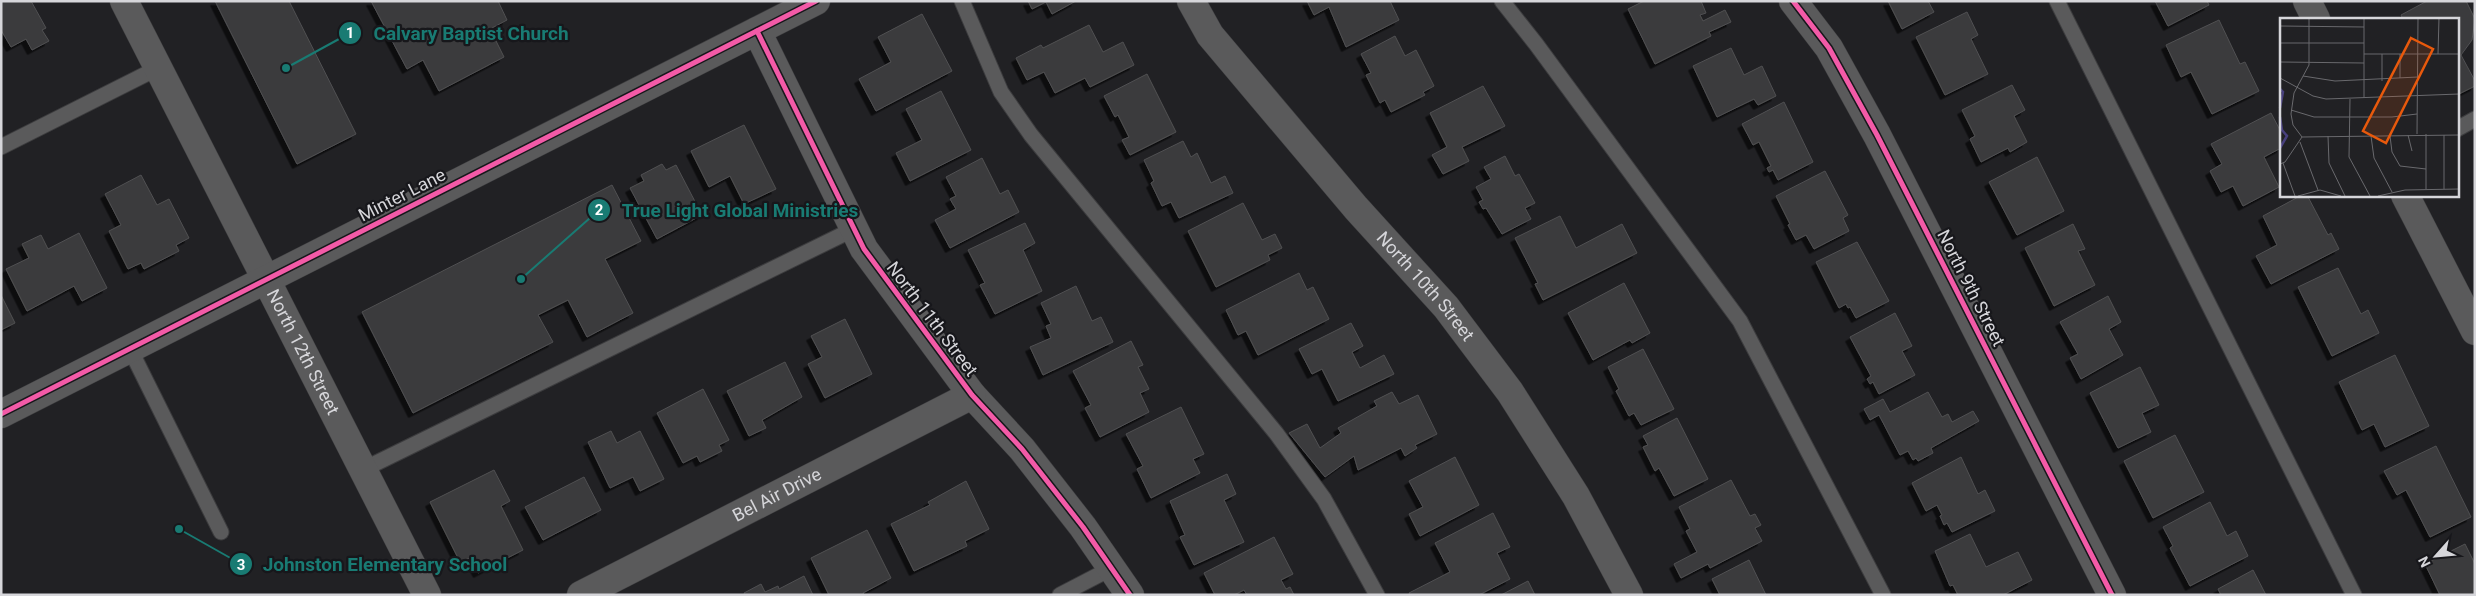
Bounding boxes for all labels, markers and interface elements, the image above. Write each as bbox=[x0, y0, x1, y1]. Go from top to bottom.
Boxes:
callout: Calvary Baptist Church bbox=[338, 16, 578, 50]
inset map bbox=[2280, 18, 2458, 196]
text: Calvary Baptist Church bbox=[373, 22, 569, 45]
text: 1 bbox=[346, 24, 354, 42]
street label: Minter Lane bbox=[355, 164, 449, 225]
callout: True Light Global Ministries bbox=[587, 193, 868, 227]
text: True Light Global Ministries bbox=[622, 199, 858, 222]
text: 2 bbox=[595, 201, 604, 219]
street label: North 9th Street bbox=[1933, 226, 2010, 350]
street label: North 10th Street bbox=[1373, 227, 1479, 345]
street label: North 11th Street bbox=[883, 257, 982, 380]
street label: North 12th Street bbox=[263, 286, 344, 418]
street label: Bel Air Drive bbox=[729, 463, 825, 526]
north arrow bbox=[2411, 531, 2461, 581]
callout: Johnston Elementary School bbox=[228, 547, 518, 581]
text: Johnston Elementary School bbox=[263, 553, 507, 576]
text: N bbox=[2415, 554, 2434, 570]
text: 3 bbox=[237, 556, 245, 574]

